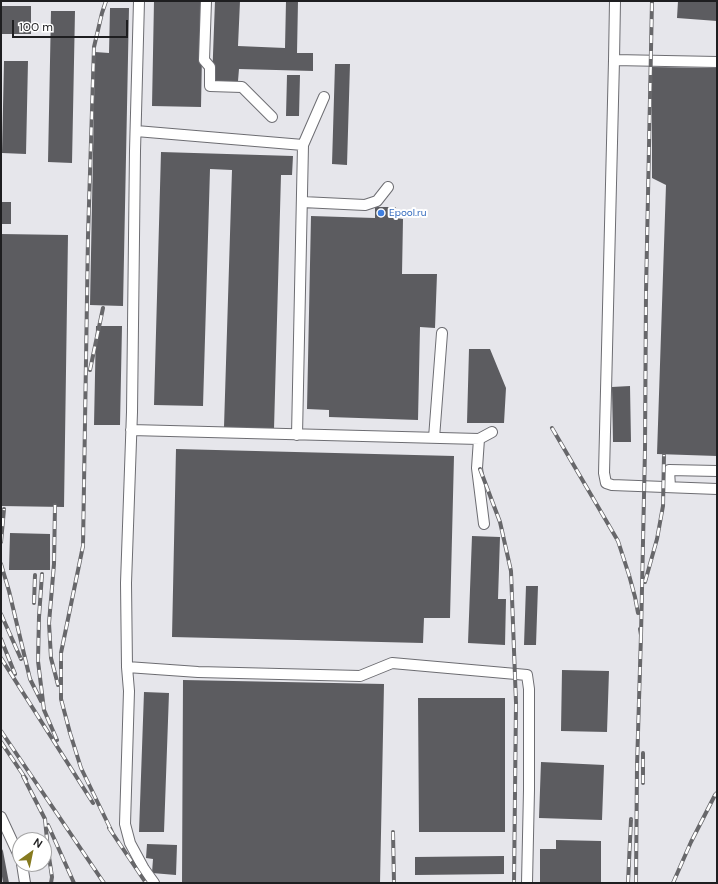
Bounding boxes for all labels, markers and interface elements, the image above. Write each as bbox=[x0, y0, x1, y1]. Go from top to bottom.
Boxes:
scale bar bbox=[14, 12, 130, 38]
text: 100 m bbox=[19, 19, 53, 35]
place label: Epool.ru bbox=[389, 207, 426, 219]
marker: Epool.ru bbox=[376, 208, 386, 218]
north arrow bbox=[12, 832, 52, 872]
text: N bbox=[31, 835, 45, 851]

